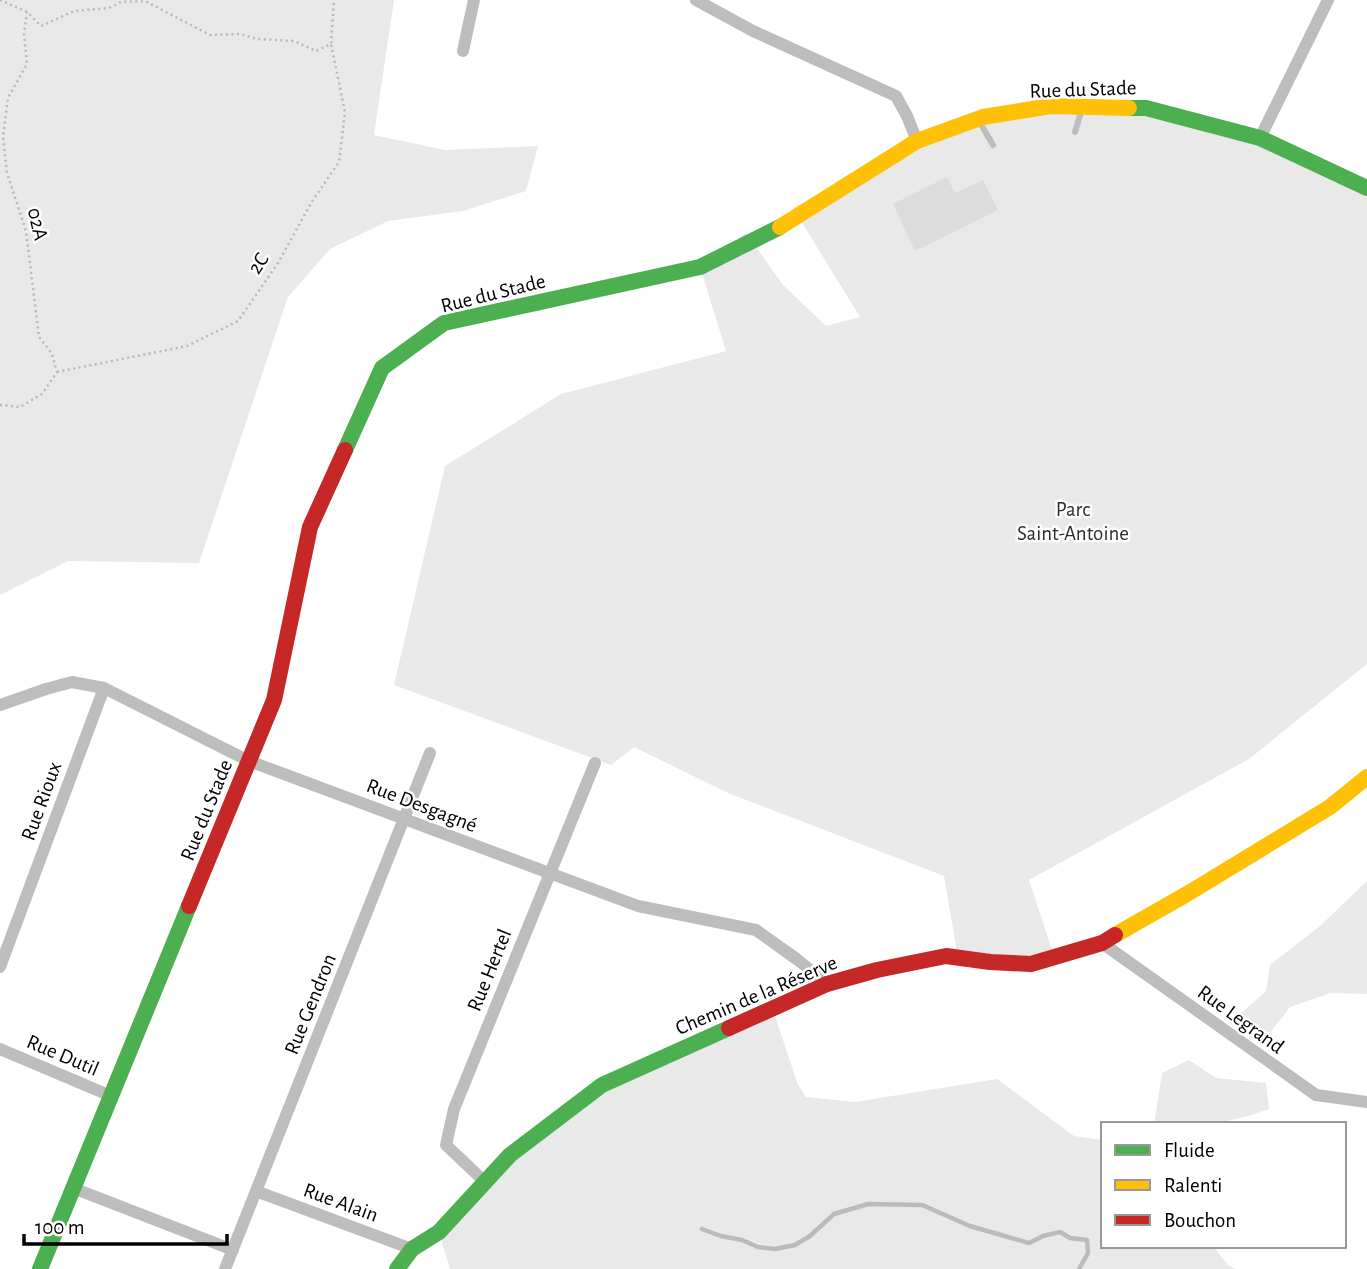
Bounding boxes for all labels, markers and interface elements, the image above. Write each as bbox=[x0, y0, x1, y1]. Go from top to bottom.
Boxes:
street label: Rue du Stade bbox=[1029, 77, 1137, 102]
street label: 02A bbox=[24, 206, 51, 242]
street label: 2C bbox=[244, 249, 273, 278]
street label: Rue du Stade bbox=[439, 270, 548, 317]
park label: Parc Saint-Antoine bbox=[1017, 499, 1129, 544]
street label: Rue du Stade bbox=[177, 757, 236, 864]
street label: Rue Rioux bbox=[18, 759, 65, 843]
street label: Rue Desgagné bbox=[364, 775, 480, 836]
street label: Rue Hertel bbox=[463, 926, 515, 1014]
street label: Rue Gendron bbox=[281, 951, 340, 1057]
street label: Chemin de la Réserve bbox=[672, 952, 840, 1039]
street label: Rue Legrand bbox=[1194, 981, 1288, 1058]
street label: Rue Dutil bbox=[24, 1031, 102, 1080]
legend bbox=[1101, 1122, 1346, 1248]
text: Fluide bbox=[1164, 1140, 1215, 1161]
text: Ralenti bbox=[1164, 1175, 1222, 1196]
street label: Rue Alain bbox=[301, 1179, 381, 1226]
scale bar bbox=[24, 1202, 228, 1246]
text: Bouchon bbox=[1164, 1210, 1236, 1231]
text: 100 m bbox=[35, 1217, 85, 1238]

